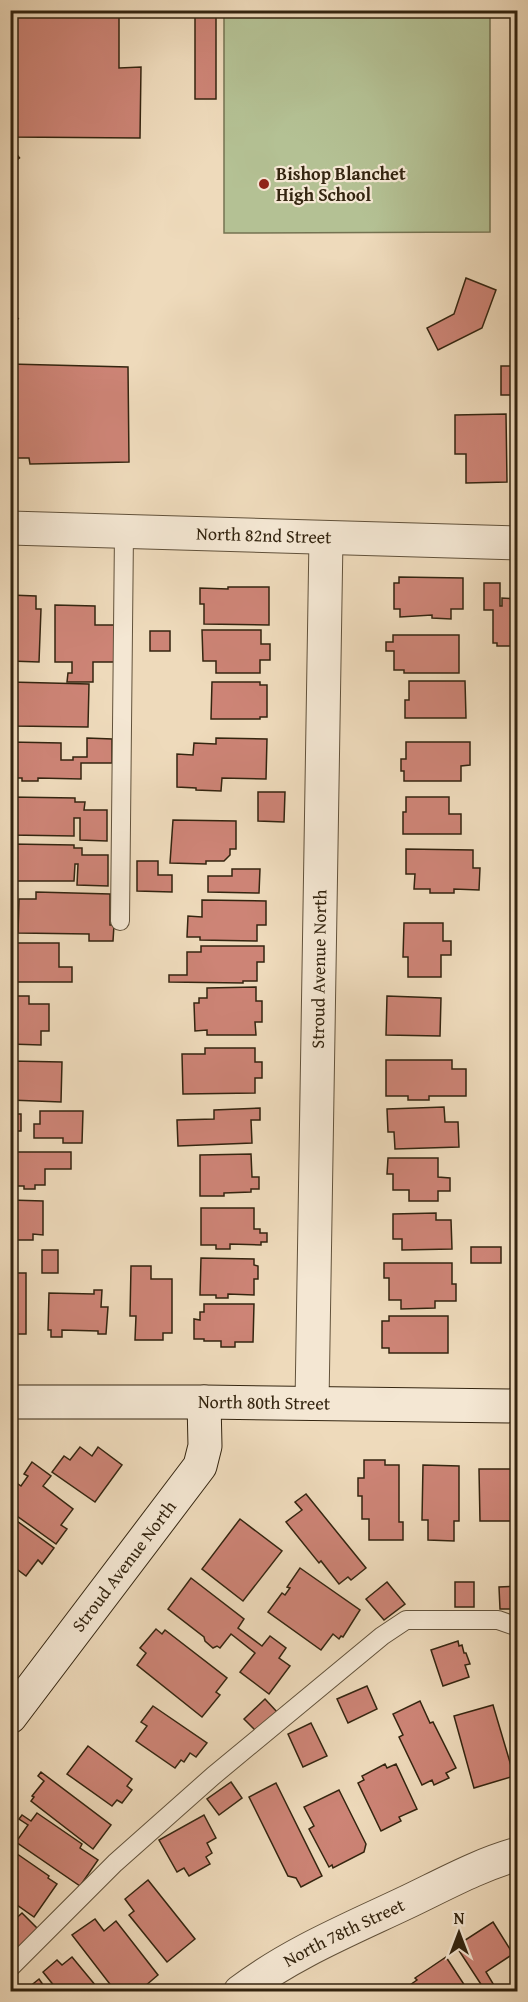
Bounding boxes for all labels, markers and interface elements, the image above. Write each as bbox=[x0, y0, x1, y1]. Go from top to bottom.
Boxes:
place label: Bishop Blanchet High School bbox=[276, 160, 406, 208]
marker: Bishop Blanchet High School bbox=[257, 177, 271, 191]
street label: North 82nd Street bbox=[196, 520, 333, 551]
street label: Stroud Avenue North bbox=[304, 889, 333, 1049]
street label: North 80th Street bbox=[198, 1388, 331, 1417]
street label: Stroud Avenue North bbox=[65, 1494, 182, 1638]
street label: North 78th Street bbox=[278, 1891, 410, 1974]
north arrow bbox=[429, 1903, 489, 1963]
text: N bbox=[454, 1906, 465, 1930]

